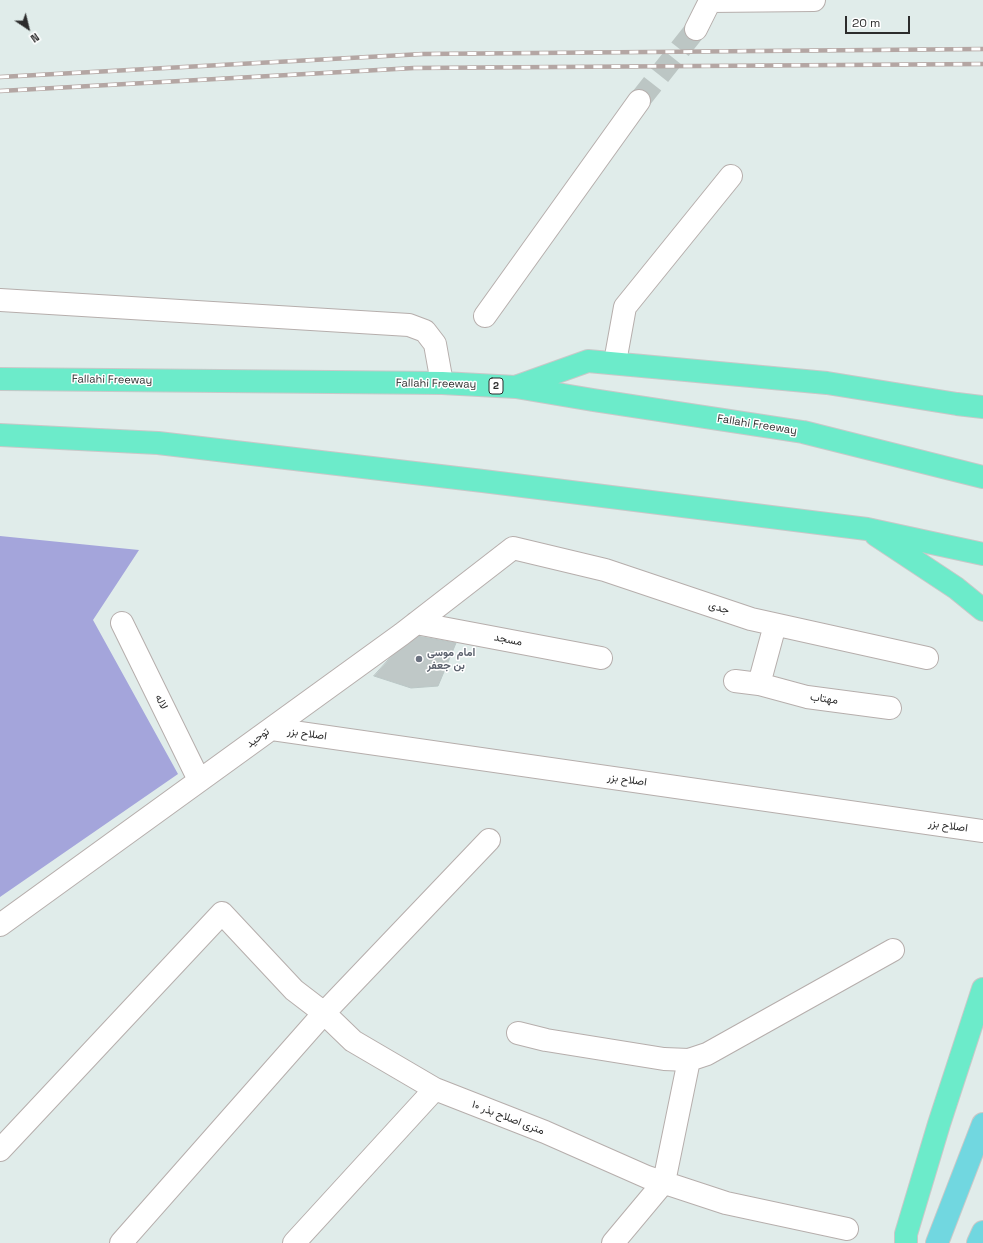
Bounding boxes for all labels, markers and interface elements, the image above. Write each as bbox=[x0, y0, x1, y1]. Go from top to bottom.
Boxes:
north arrow bbox=[8, 8, 48, 48]
scale bar bbox=[847, 8, 912, 34]
text: 20 m bbox=[852, 15, 880, 31]
text: N bbox=[28, 30, 42, 46]
street label: Fallahi Freeway bbox=[72, 373, 152, 387]
street label: Fallahi Freeway bbox=[396, 377, 476, 391]
road number: 2 bbox=[489, 378, 503, 394]
street label: Fallahi Freeway bbox=[716, 412, 798, 438]
street label: جدی bbox=[707, 598, 731, 618]
street label: مسجد bbox=[493, 631, 523, 649]
place label: امام موسی بن جعفر bbox=[427, 646, 475, 672]
marker: امام موسی بن جعفر bbox=[414, 654, 424, 664]
street label: مهتاب bbox=[809, 691, 839, 707]
street label: لاله bbox=[152, 692, 170, 712]
street label: توحید bbox=[244, 725, 272, 751]
street label: اصلاح بزر bbox=[286, 725, 328, 743]
street label: اصلاح بزر bbox=[606, 771, 648, 789]
street label: اصلاح بزر bbox=[927, 817, 969, 835]
street label: ۱۰ متری اصلاح بذر bbox=[470, 1098, 546, 1138]

